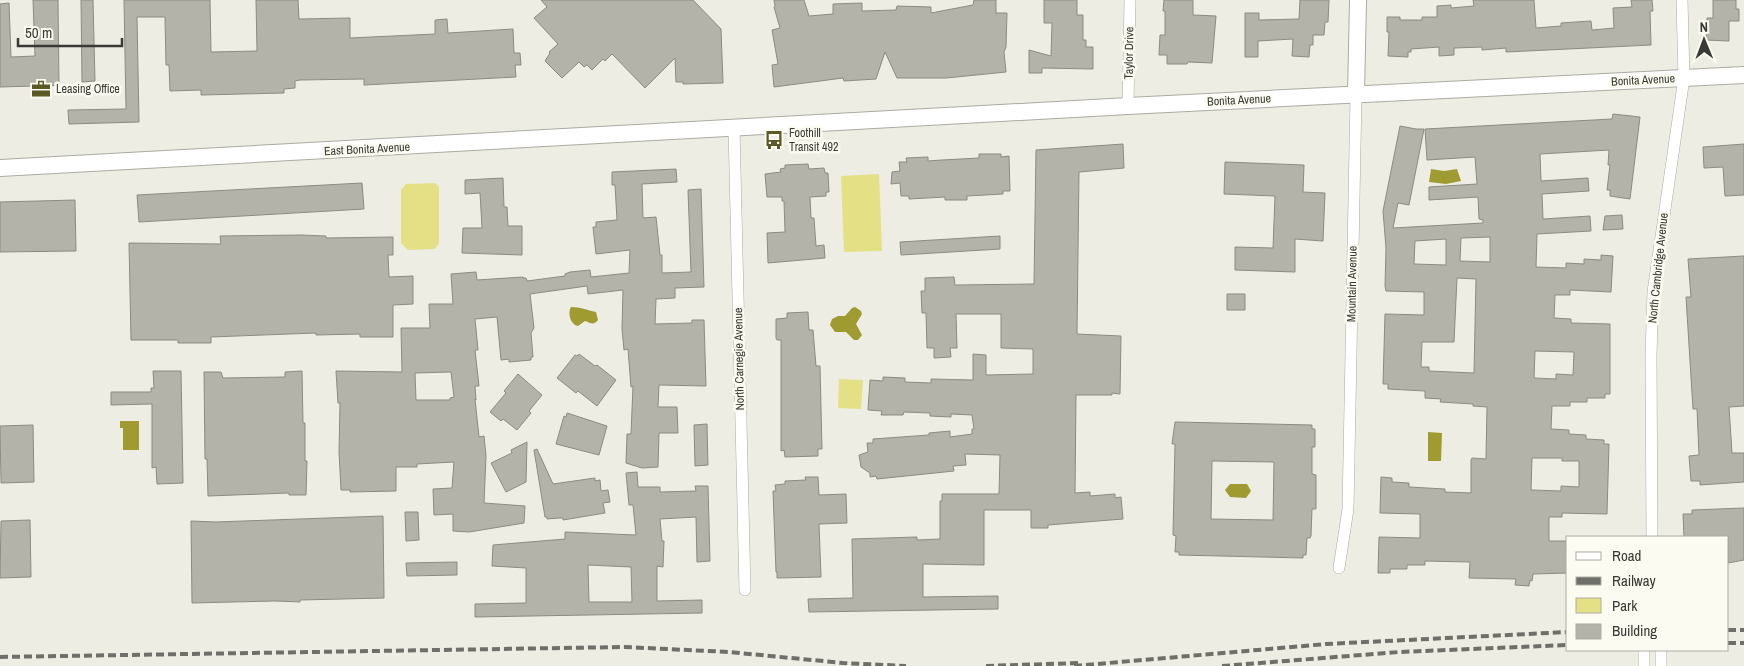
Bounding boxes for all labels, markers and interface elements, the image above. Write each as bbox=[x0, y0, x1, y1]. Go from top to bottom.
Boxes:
scale bar bbox=[18, 15, 121, 47]
north arrow bbox=[1679, 15, 1729, 65]
text: N bbox=[1699, 18, 1708, 36]
text: 50 m bbox=[25, 22, 52, 43]
street label: Taylor Drive bbox=[1121, 27, 1137, 79]
street label: Bonita Avenue bbox=[1611, 70, 1675, 90]
office icon: Leasing Office bbox=[30, 78, 52, 100]
place label: Leasing Office bbox=[56, 81, 120, 97]
street label: Bonita Avenue bbox=[1207, 90, 1271, 110]
place label: Foothill Transit 492 bbox=[789, 125, 838, 155]
bus stop icon: Foothill Transit 492 bbox=[763, 129, 785, 151]
street label: East Bonita Avenue bbox=[323, 139, 411, 159]
street label: North Cambridge Avenue bbox=[1644, 212, 1672, 324]
street label: Mountain Avenue bbox=[1343, 246, 1361, 322]
street label: North Carnegie Avenue bbox=[730, 308, 748, 410]
legend bbox=[1566, 536, 1729, 651]
text: Road bbox=[1612, 545, 1641, 566]
text: Railway bbox=[1612, 570, 1657, 591]
text: Park bbox=[1612, 595, 1638, 616]
text: Building bbox=[1612, 620, 1657, 641]

